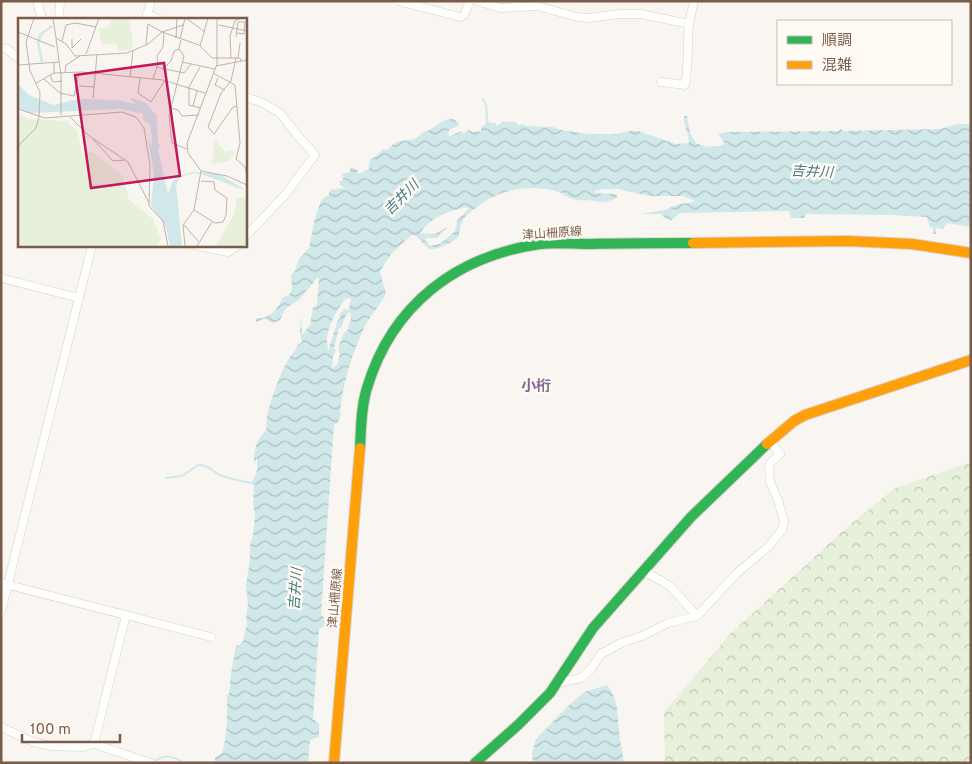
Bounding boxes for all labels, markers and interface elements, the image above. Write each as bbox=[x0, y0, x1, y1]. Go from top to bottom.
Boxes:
inset map bbox=[18, 18, 246, 246]
legend bbox=[777, 20, 952, 85]
text: 順調 bbox=[822, 32, 852, 51]
text: 混雑 bbox=[822, 57, 852, 76]
water label: 吉井川 bbox=[791, 163, 835, 182]
water label: 吉井川 bbox=[381, 176, 424, 219]
street label: 津山柵原線 bbox=[522, 224, 583, 244]
district label: 小桁 bbox=[521, 378, 551, 397]
water label: 吉井川 bbox=[287, 566, 307, 611]
street label: 津山柵原線 bbox=[325, 567, 347, 629]
scale bar bbox=[22, 712, 120, 744]
text: 100 m bbox=[30, 721, 71, 740]

